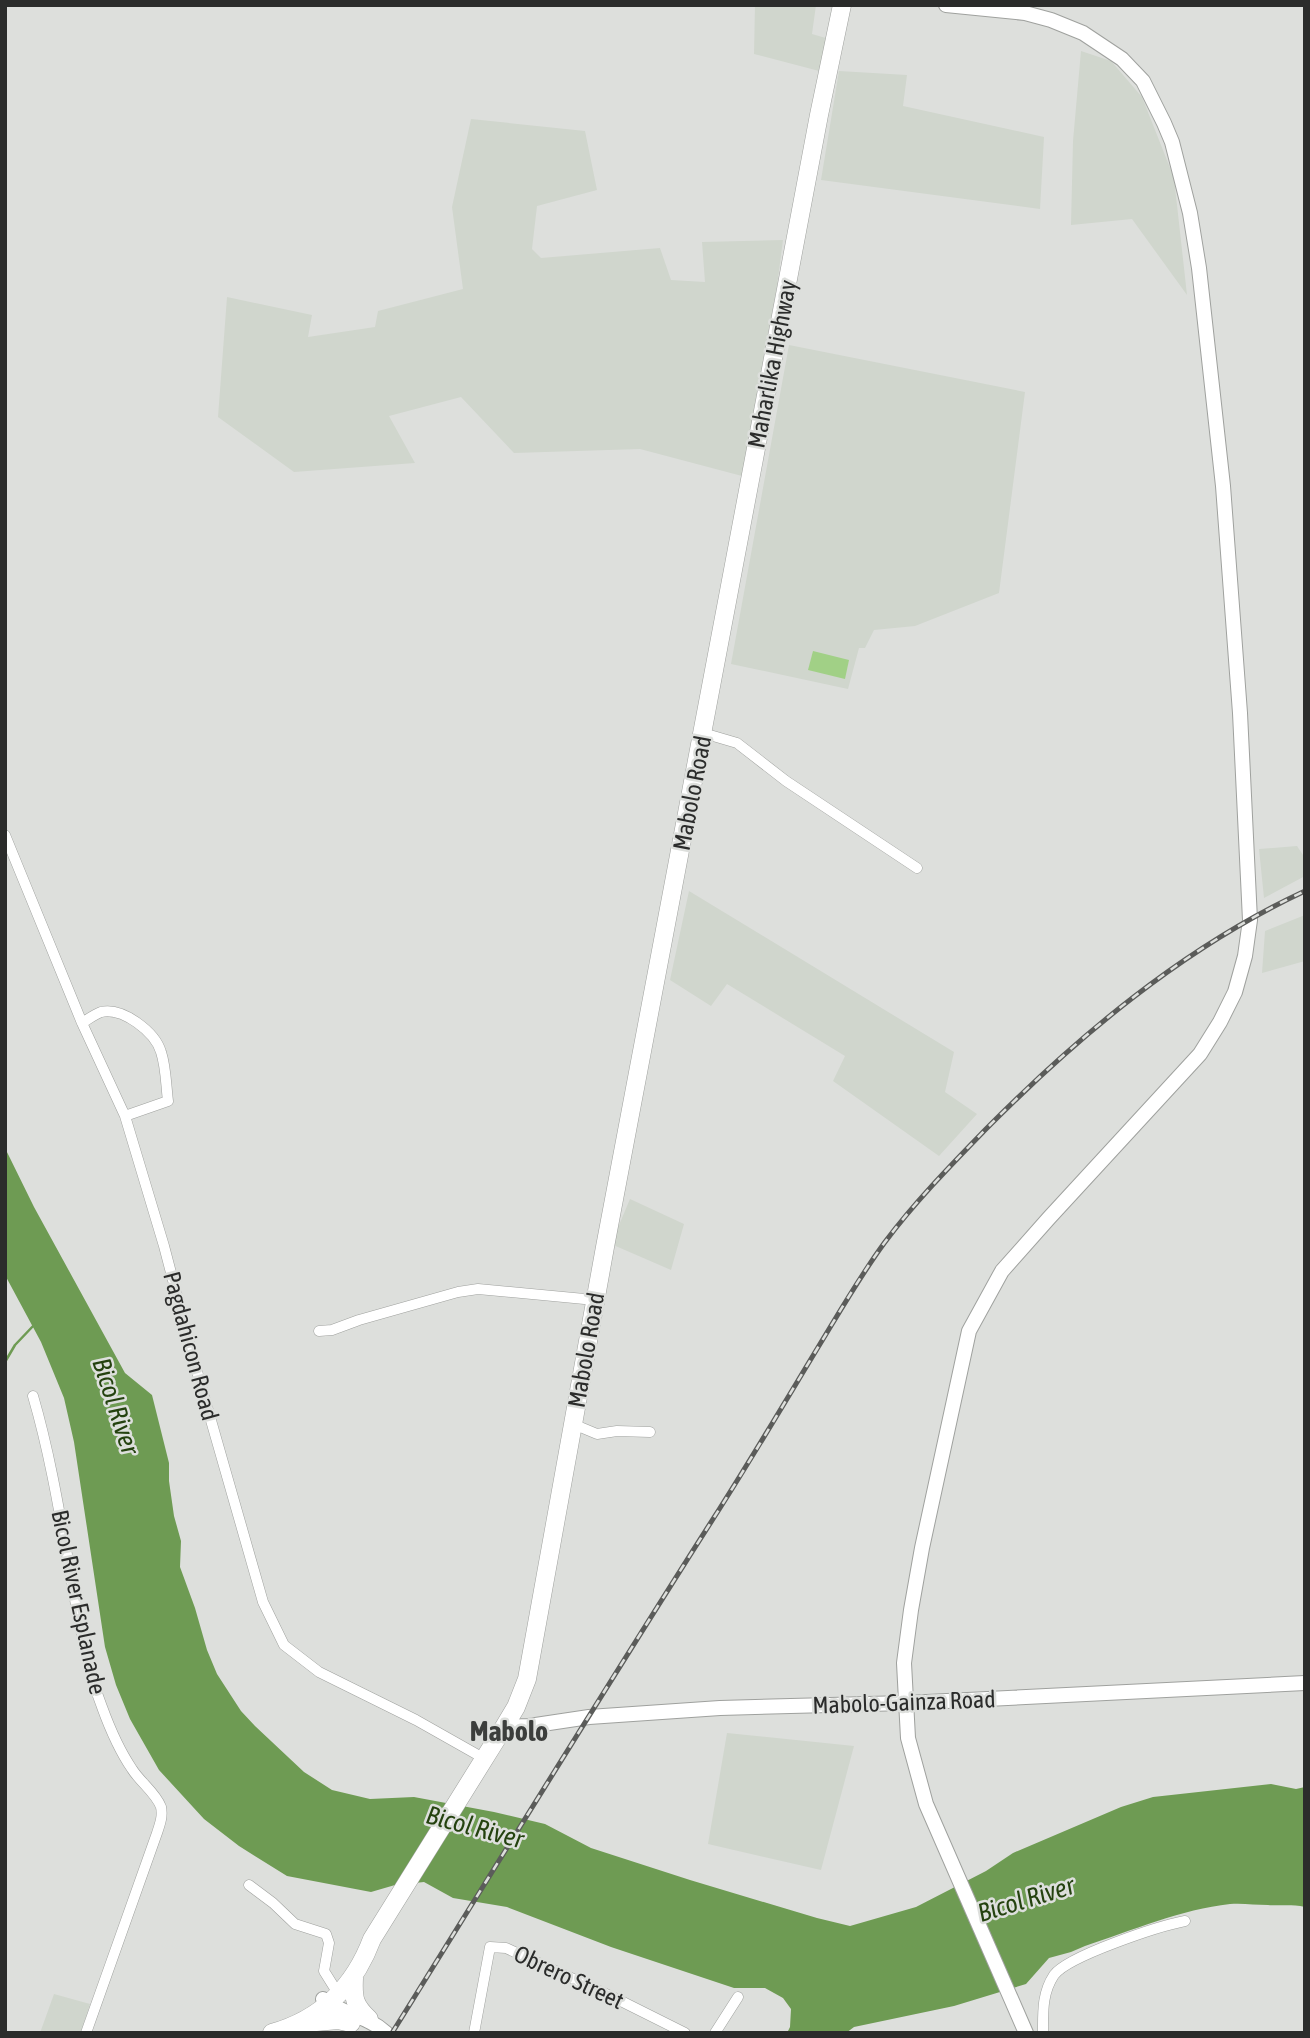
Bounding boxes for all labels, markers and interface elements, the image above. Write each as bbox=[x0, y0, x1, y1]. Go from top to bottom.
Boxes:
street label: Maharlika Highway bbox=[742, 278, 802, 450]
street label: Mabolo Road bbox=[668, 733, 716, 853]
street label: Pagdahicon Road bbox=[158, 1269, 224, 1423]
street label: Mabolo Road bbox=[563, 1290, 609, 1410]
water label: Bicol River bbox=[86, 1354, 146, 1459]
street label: Bicol River Esplanade bbox=[46, 1507, 112, 1697]
street label: Mabolo-Gainza Road bbox=[812, 1685, 996, 1719]
district label: Mabolo bbox=[470, 1715, 548, 1747]
water label: Bicol River bbox=[423, 1800, 528, 1855]
water label: Bicol River bbox=[974, 1870, 1079, 1928]
street label: Obrero Street bbox=[510, 1940, 628, 2014]

